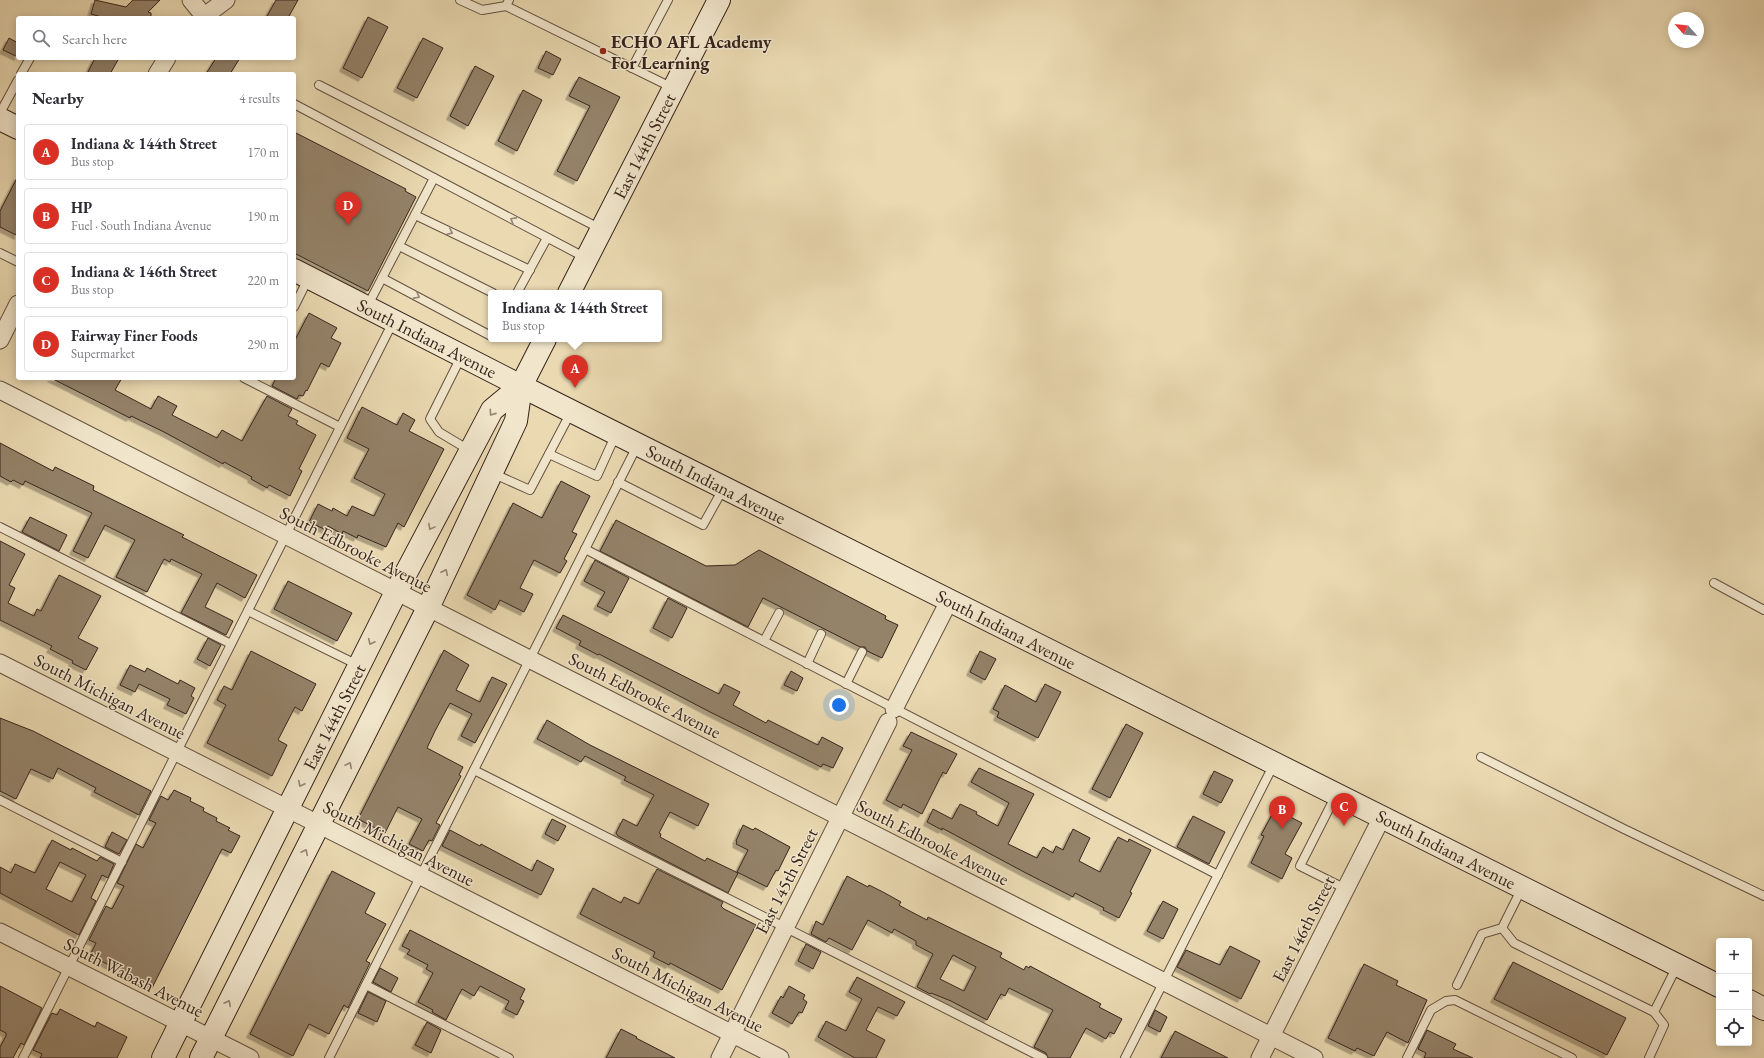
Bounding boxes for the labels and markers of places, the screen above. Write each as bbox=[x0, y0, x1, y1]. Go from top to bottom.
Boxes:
place label: ECHO AFL Academy For Learning bbox=[611, 30, 772, 74]
marker: ECHO AFL Academy For Learning bbox=[598, 46, 608, 56]
pin: D bbox=[335, 192, 361, 225]
pin: A bbox=[562, 355, 588, 388]
pin: C bbox=[1331, 793, 1357, 826]
pin: B bbox=[1269, 796, 1295, 829]

